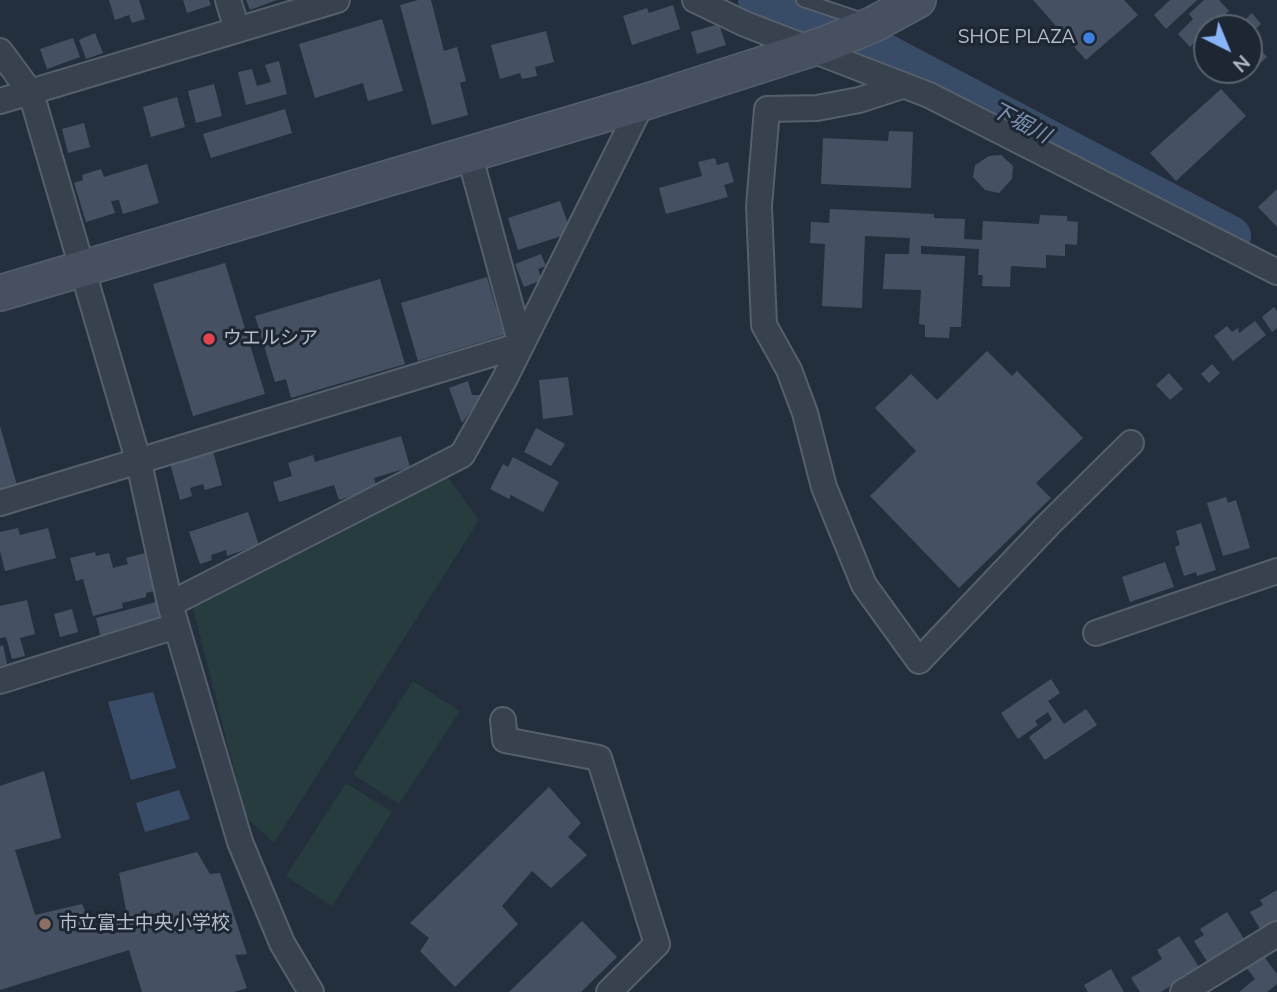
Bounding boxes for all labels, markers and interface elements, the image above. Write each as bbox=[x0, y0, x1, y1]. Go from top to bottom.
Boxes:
north arrow bbox=[1193, 14, 1263, 84]
place label: SHOE PLAZA bbox=[958, 27, 1075, 49]
marker: SHOE PLAZA bbox=[1081, 30, 1097, 46]
text: N bbox=[1227, 49, 1255, 77]
water label: 下堀川 bbox=[986, 98, 1054, 150]
place label: ウエルシア bbox=[223, 328, 318, 350]
marker: ウエルシア bbox=[201, 331, 217, 347]
place label: 市立富士中央小学校 bbox=[59, 913, 230, 935]
marker: 市立富士中央小学校 bbox=[37, 916, 53, 932]

